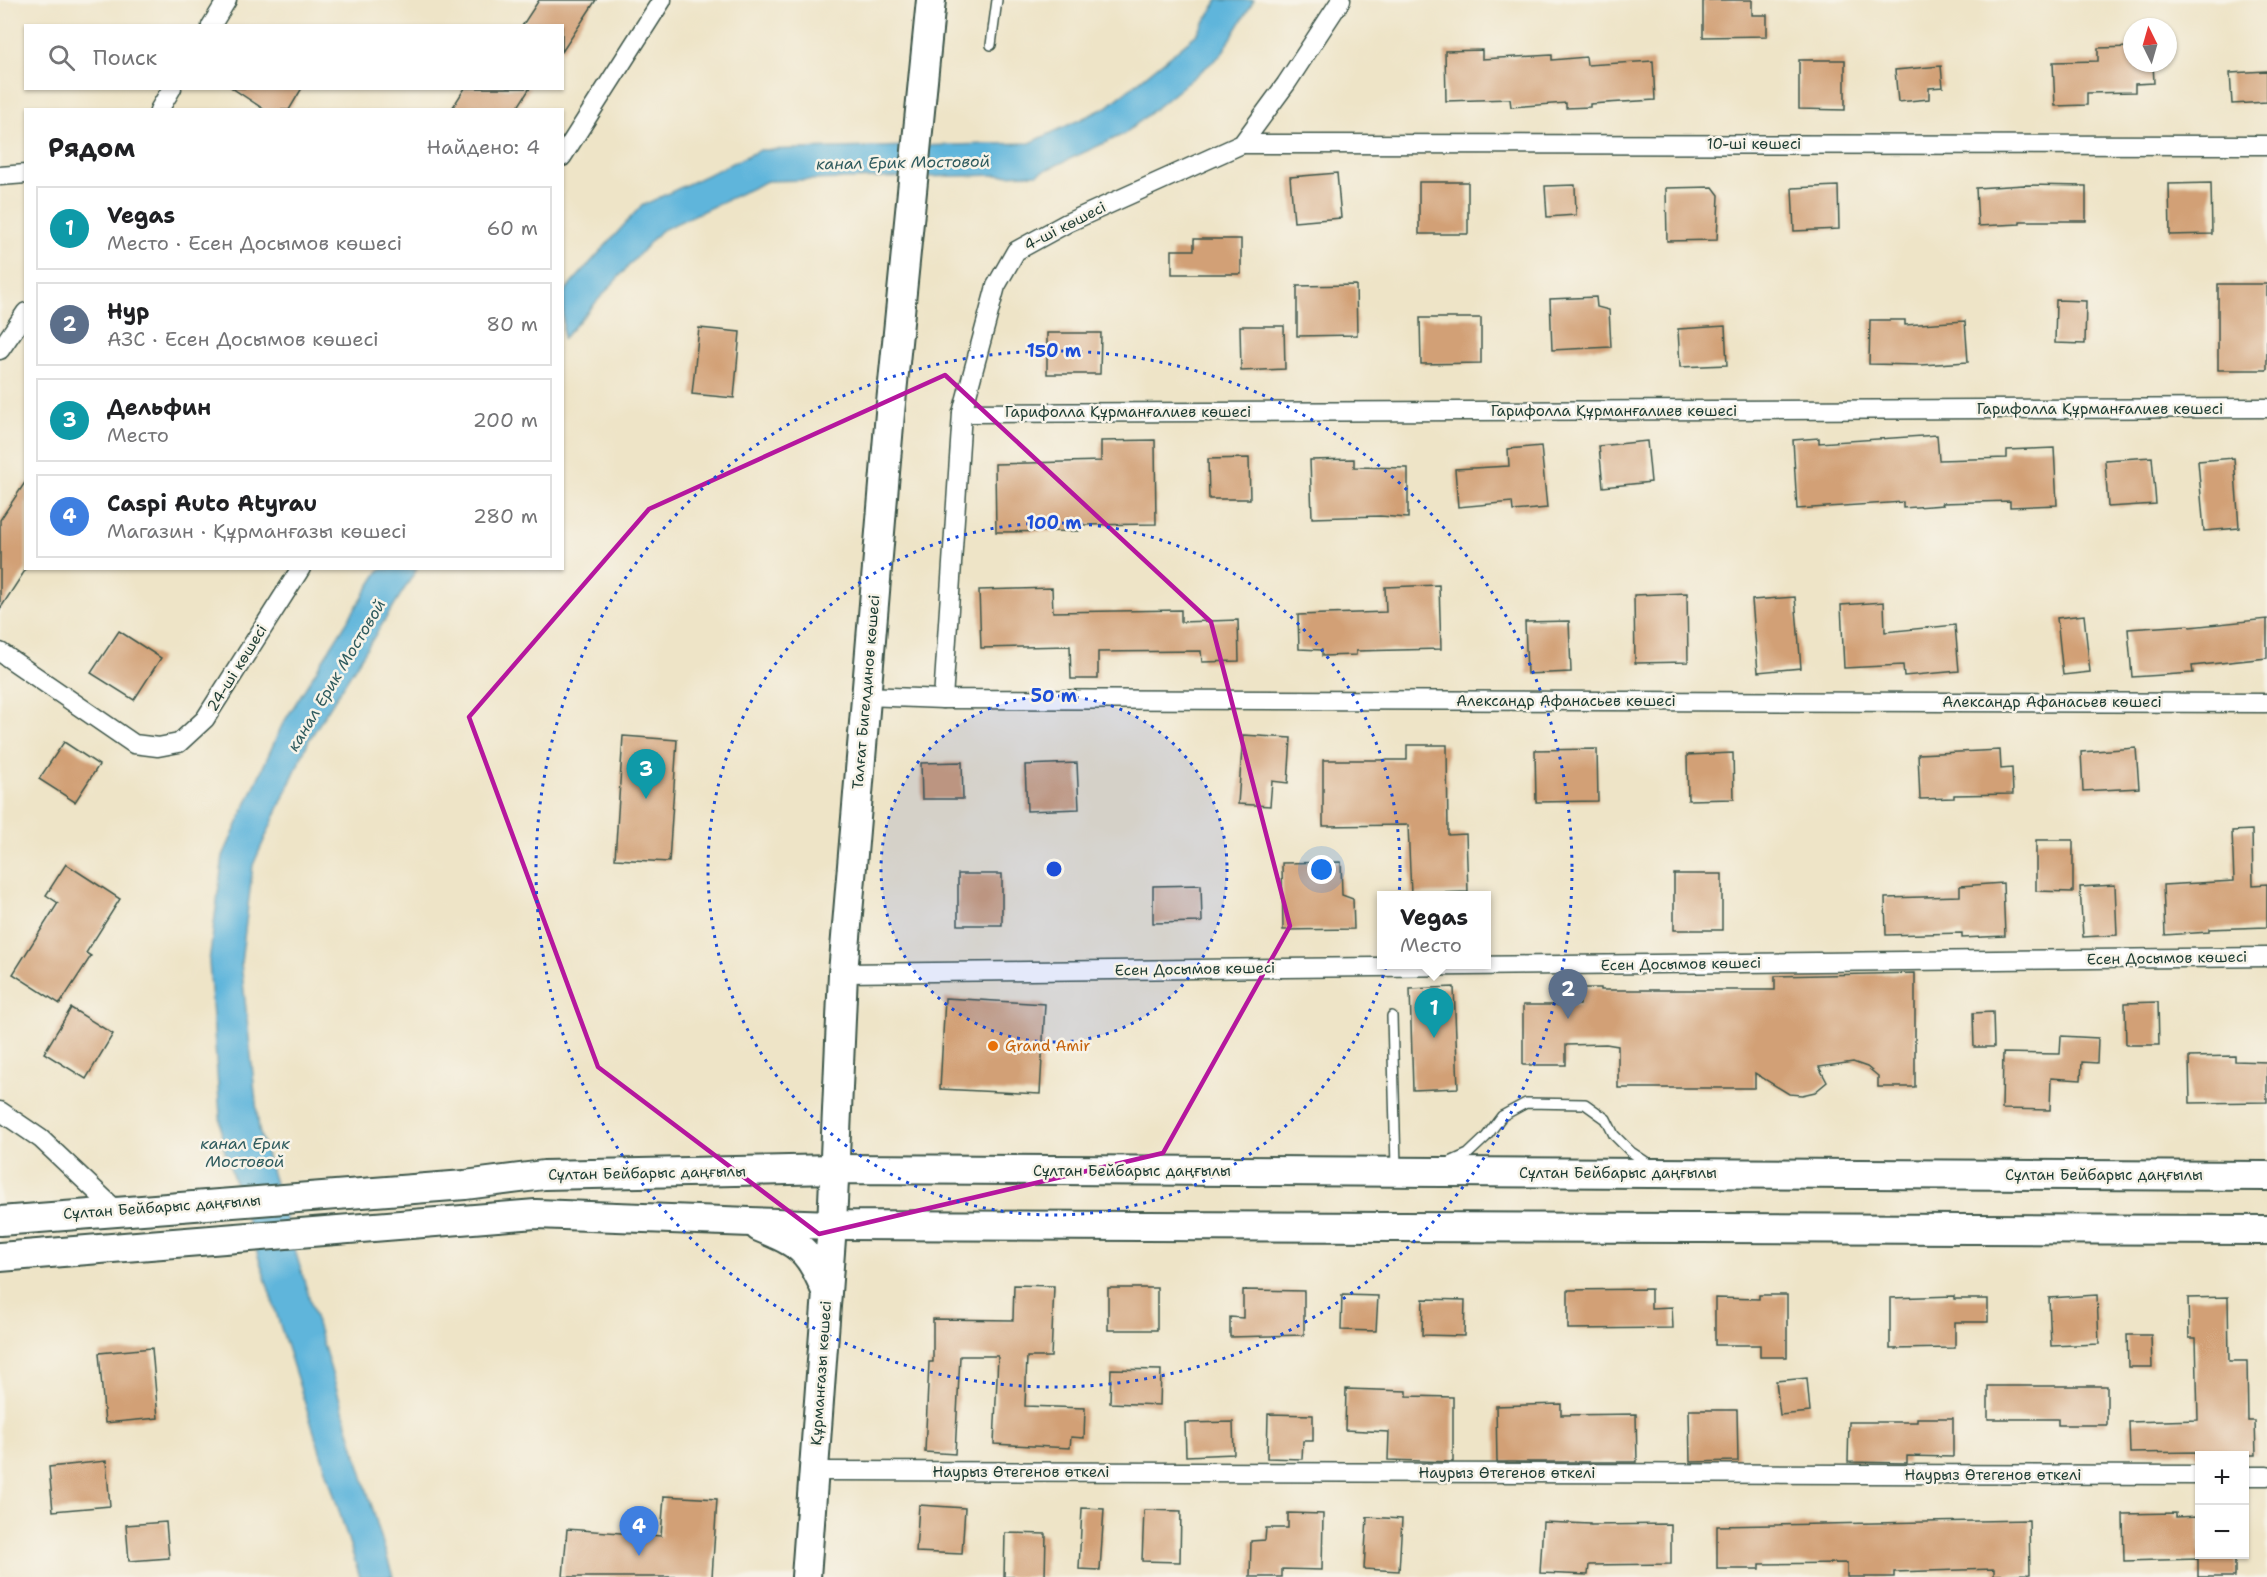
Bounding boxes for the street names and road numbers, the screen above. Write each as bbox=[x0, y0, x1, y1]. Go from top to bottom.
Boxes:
street label: 10-ші көшесі bbox=[1707, 134, 1801, 154]
street label: 4-ші көшесі bbox=[1021, 197, 1109, 255]
street label: Гарифолла Құрманғалиев көшесі bbox=[1977, 399, 2223, 419]
street label: Гарифолла Құрманғалиев көшесі bbox=[1491, 401, 1737, 421]
street label: Гарифолла Құрманғалиев көшесі bbox=[1005, 402, 1251, 422]
street label: Талғат Бигелдинов көшесі bbox=[848, 594, 884, 790]
street label: 24-ші көшесі bbox=[202, 621, 272, 715]
street label: Александр Афанасьев көшесі bbox=[1456, 691, 1676, 711]
street label: Александр Афанасьев көшесі bbox=[1942, 692, 2162, 712]
street label: Есен Досымов көшесі bbox=[2087, 947, 2247, 969]
street label: Есен Досымов көшесі bbox=[1601, 953, 1761, 975]
street label: Есен Досымов көшесі bbox=[1115, 958, 1275, 980]
street label: Сұлтан Бейбарыс даңғылы bbox=[548, 1161, 746, 1185]
street label: Сұлтан Бейбарыс даңғылы bbox=[1033, 1161, 1231, 1181]
street label: Сұлтан Бейбарыс даңғылы bbox=[1519, 1163, 1717, 1183]
street label: Сұлтан Бейбарыс даңғылы bbox=[2005, 1165, 2203, 1185]
street label: Сұлтан Бейбарыс даңғылы bbox=[63, 1190, 261, 1224]
street label: Құрманғазы көшесі bbox=[806, 1300, 836, 1446]
street label: Наурыз Өтегенов өткелі bbox=[932, 1462, 1110, 1482]
street label: Наурыз Өтегенов өткелі bbox=[1418, 1463, 1596, 1483]
street label: Наурыз Өтегенов өткелі bbox=[1904, 1465, 2082, 1485]

